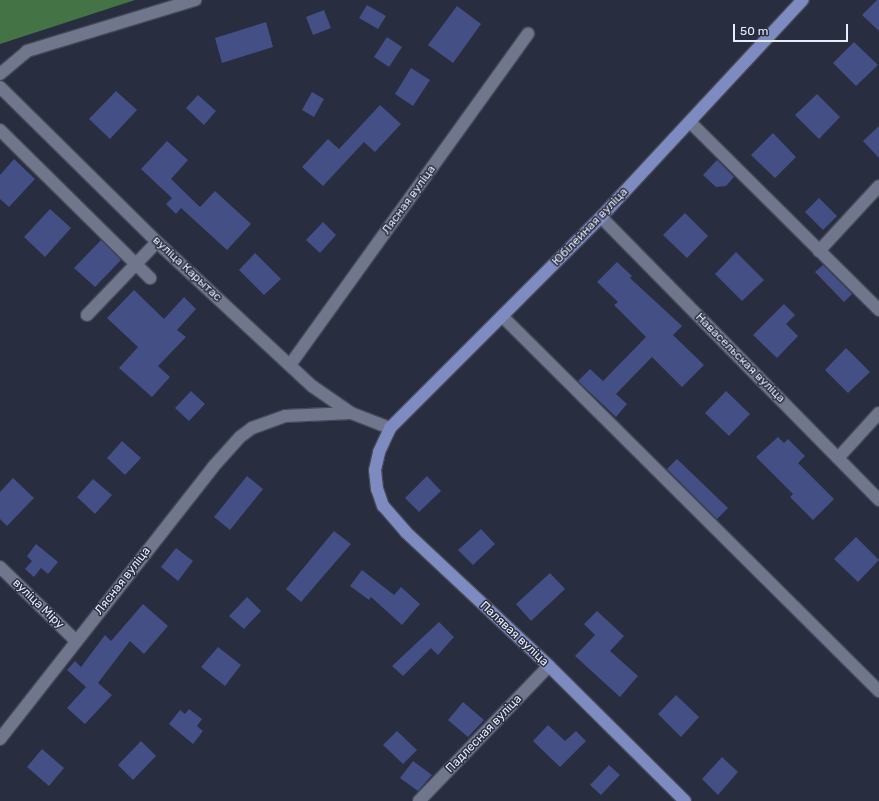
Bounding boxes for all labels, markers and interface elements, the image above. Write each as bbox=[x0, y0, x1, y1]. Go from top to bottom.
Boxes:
scale bar bbox=[735, 16, 850, 42]
text: 50 m bbox=[740, 24, 768, 38]
street label: Лясная вуліца bbox=[379, 163, 439, 237]
street label: Юбілейная вуліца bbox=[549, 185, 631, 269]
street label: вуліца Карытас bbox=[149, 233, 225, 305]
street label: Навасельская вуліца bbox=[692, 310, 788, 406]
street label: Лясная вуліца bbox=[92, 544, 154, 618]
street label: вуліца Міру bbox=[9, 576, 67, 632]
street label: Палявая вуліца bbox=[477, 599, 551, 669]
street label: Падлесная вуліца bbox=[443, 692, 525, 776]

